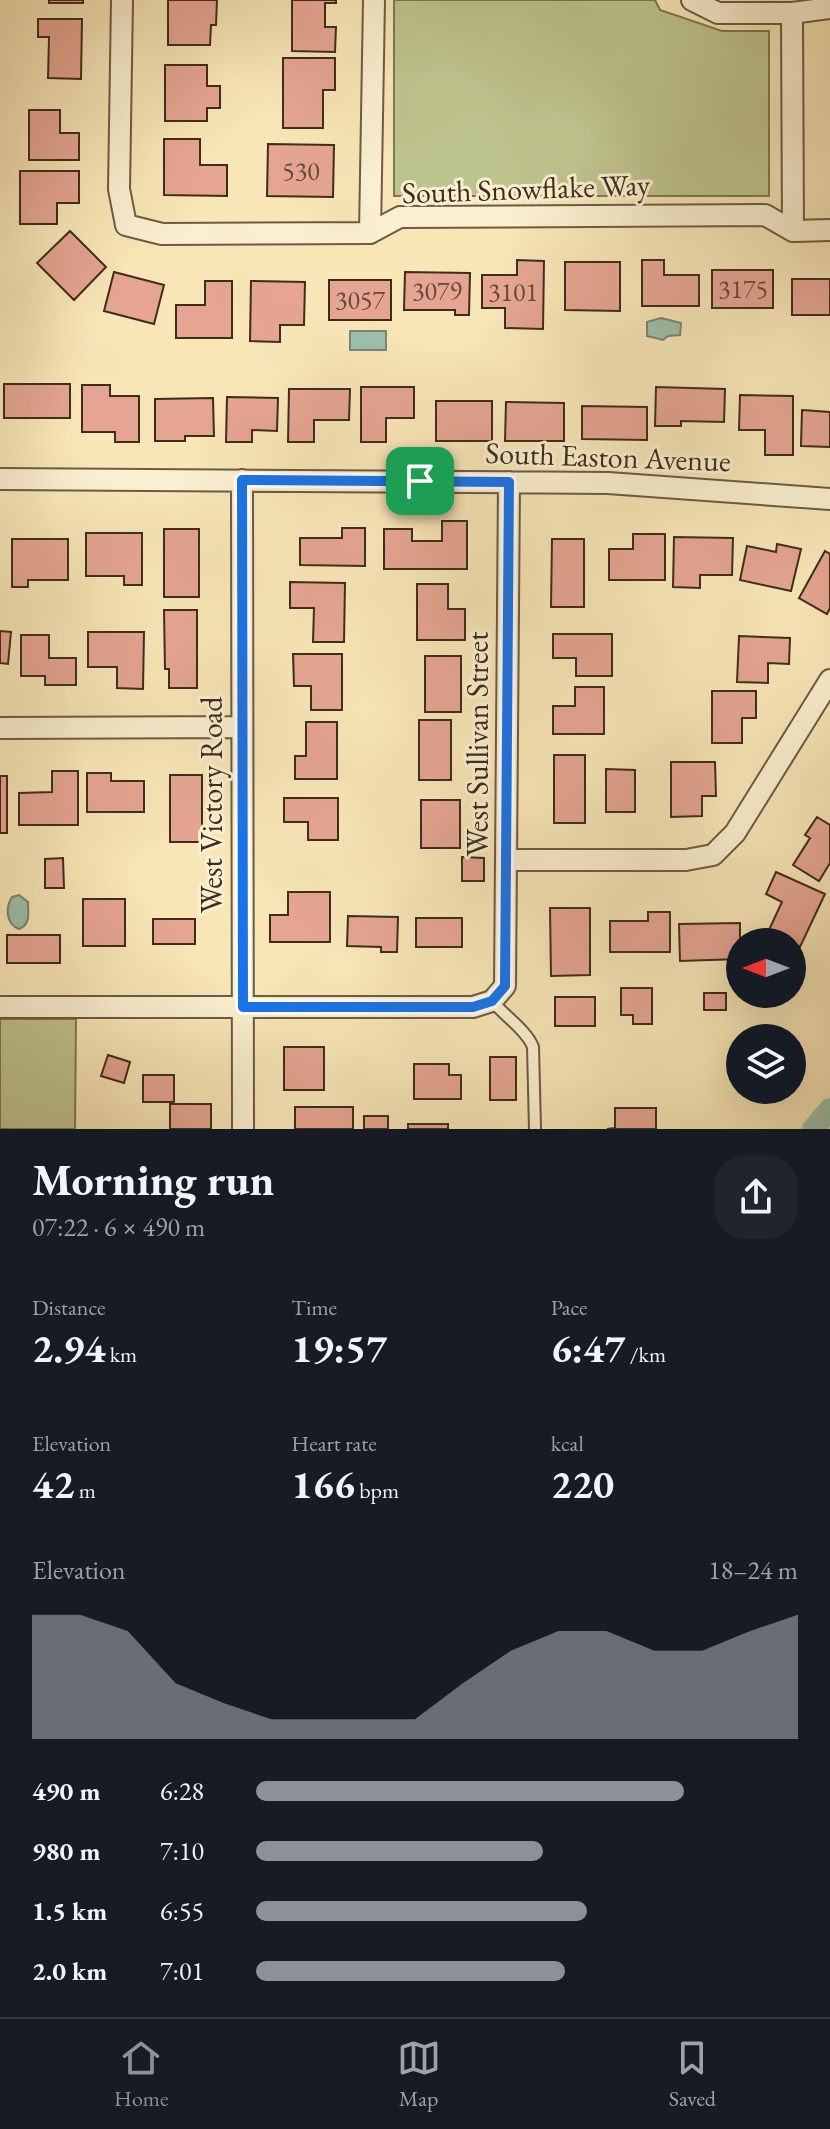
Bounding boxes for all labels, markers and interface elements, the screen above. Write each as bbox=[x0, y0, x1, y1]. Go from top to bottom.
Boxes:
house number: 530 bbox=[282, 154, 320, 188]
street label: South Snowflake Way bbox=[401, 165, 652, 212]
house number: 3175 bbox=[718, 272, 768, 306]
house number: 3079 bbox=[412, 274, 462, 308]
house number: 3101 bbox=[488, 275, 538, 309]
house number: 3057 bbox=[335, 283, 385, 317]
street label: South Easton Avenue bbox=[485, 433, 731, 480]
pin bbox=[386, 447, 454, 515]
icon: arrive bbox=[398, 459, 442, 503]
street label: West Sullivan Street bbox=[458, 631, 497, 857]
street label: West Victory Road bbox=[192, 696, 231, 913]
north arrow bbox=[726, 928, 806, 1008]
map controls bbox=[726, 928, 806, 1104]
button: layers bbox=[726, 1024, 806, 1104]
text: Morning run bbox=[32, 1151, 274, 1208]
button: share bbox=[714, 1155, 798, 1239]
text: 07:22 · 6 × 490 m bbox=[32, 1210, 205, 1244]
text: Distance bbox=[32, 1293, 105, 1322]
text: Time bbox=[291, 1293, 337, 1322]
text: Pace bbox=[551, 1293, 588, 1322]
text: 2.94 bbox=[32, 1322, 105, 1374]
text: 19:57 bbox=[291, 1322, 387, 1374]
text: 6:47 bbox=[551, 1322, 625, 1374]
text: km bbox=[105, 1340, 137, 1369]
text: /km bbox=[625, 1340, 666, 1369]
text: Elevation bbox=[32, 1429, 111, 1458]
text: Heart rate bbox=[291, 1429, 377, 1458]
text: kcal bbox=[551, 1429, 584, 1458]
text: 42 bbox=[32, 1458, 74, 1510]
text: 166 bbox=[291, 1458, 355, 1510]
text: 220 bbox=[551, 1458, 614, 1510]
text: m bbox=[74, 1476, 96, 1505]
text: bpm bbox=[355, 1476, 399, 1505]
text: Elevation bbox=[32, 1553, 126, 1587]
text: 18–24 m bbox=[708, 1553, 798, 1587]
text: 490 m bbox=[32, 1774, 100, 1808]
text: 6:28 bbox=[160, 1774, 204, 1808]
text: 980 m bbox=[32, 1834, 100, 1868]
text: 7:10 bbox=[160, 1834, 204, 1868]
text: 1.5 km bbox=[32, 1894, 107, 1928]
text: 6:55 bbox=[160, 1894, 204, 1928]
text: 2.0 km bbox=[32, 1954, 107, 1988]
text: 7:01 bbox=[160, 1954, 204, 1988]
tab: Home bbox=[114, 2036, 168, 2113]
tab: Map bbox=[397, 2036, 441, 2113]
tab: Saved bbox=[669, 2036, 716, 2113]

